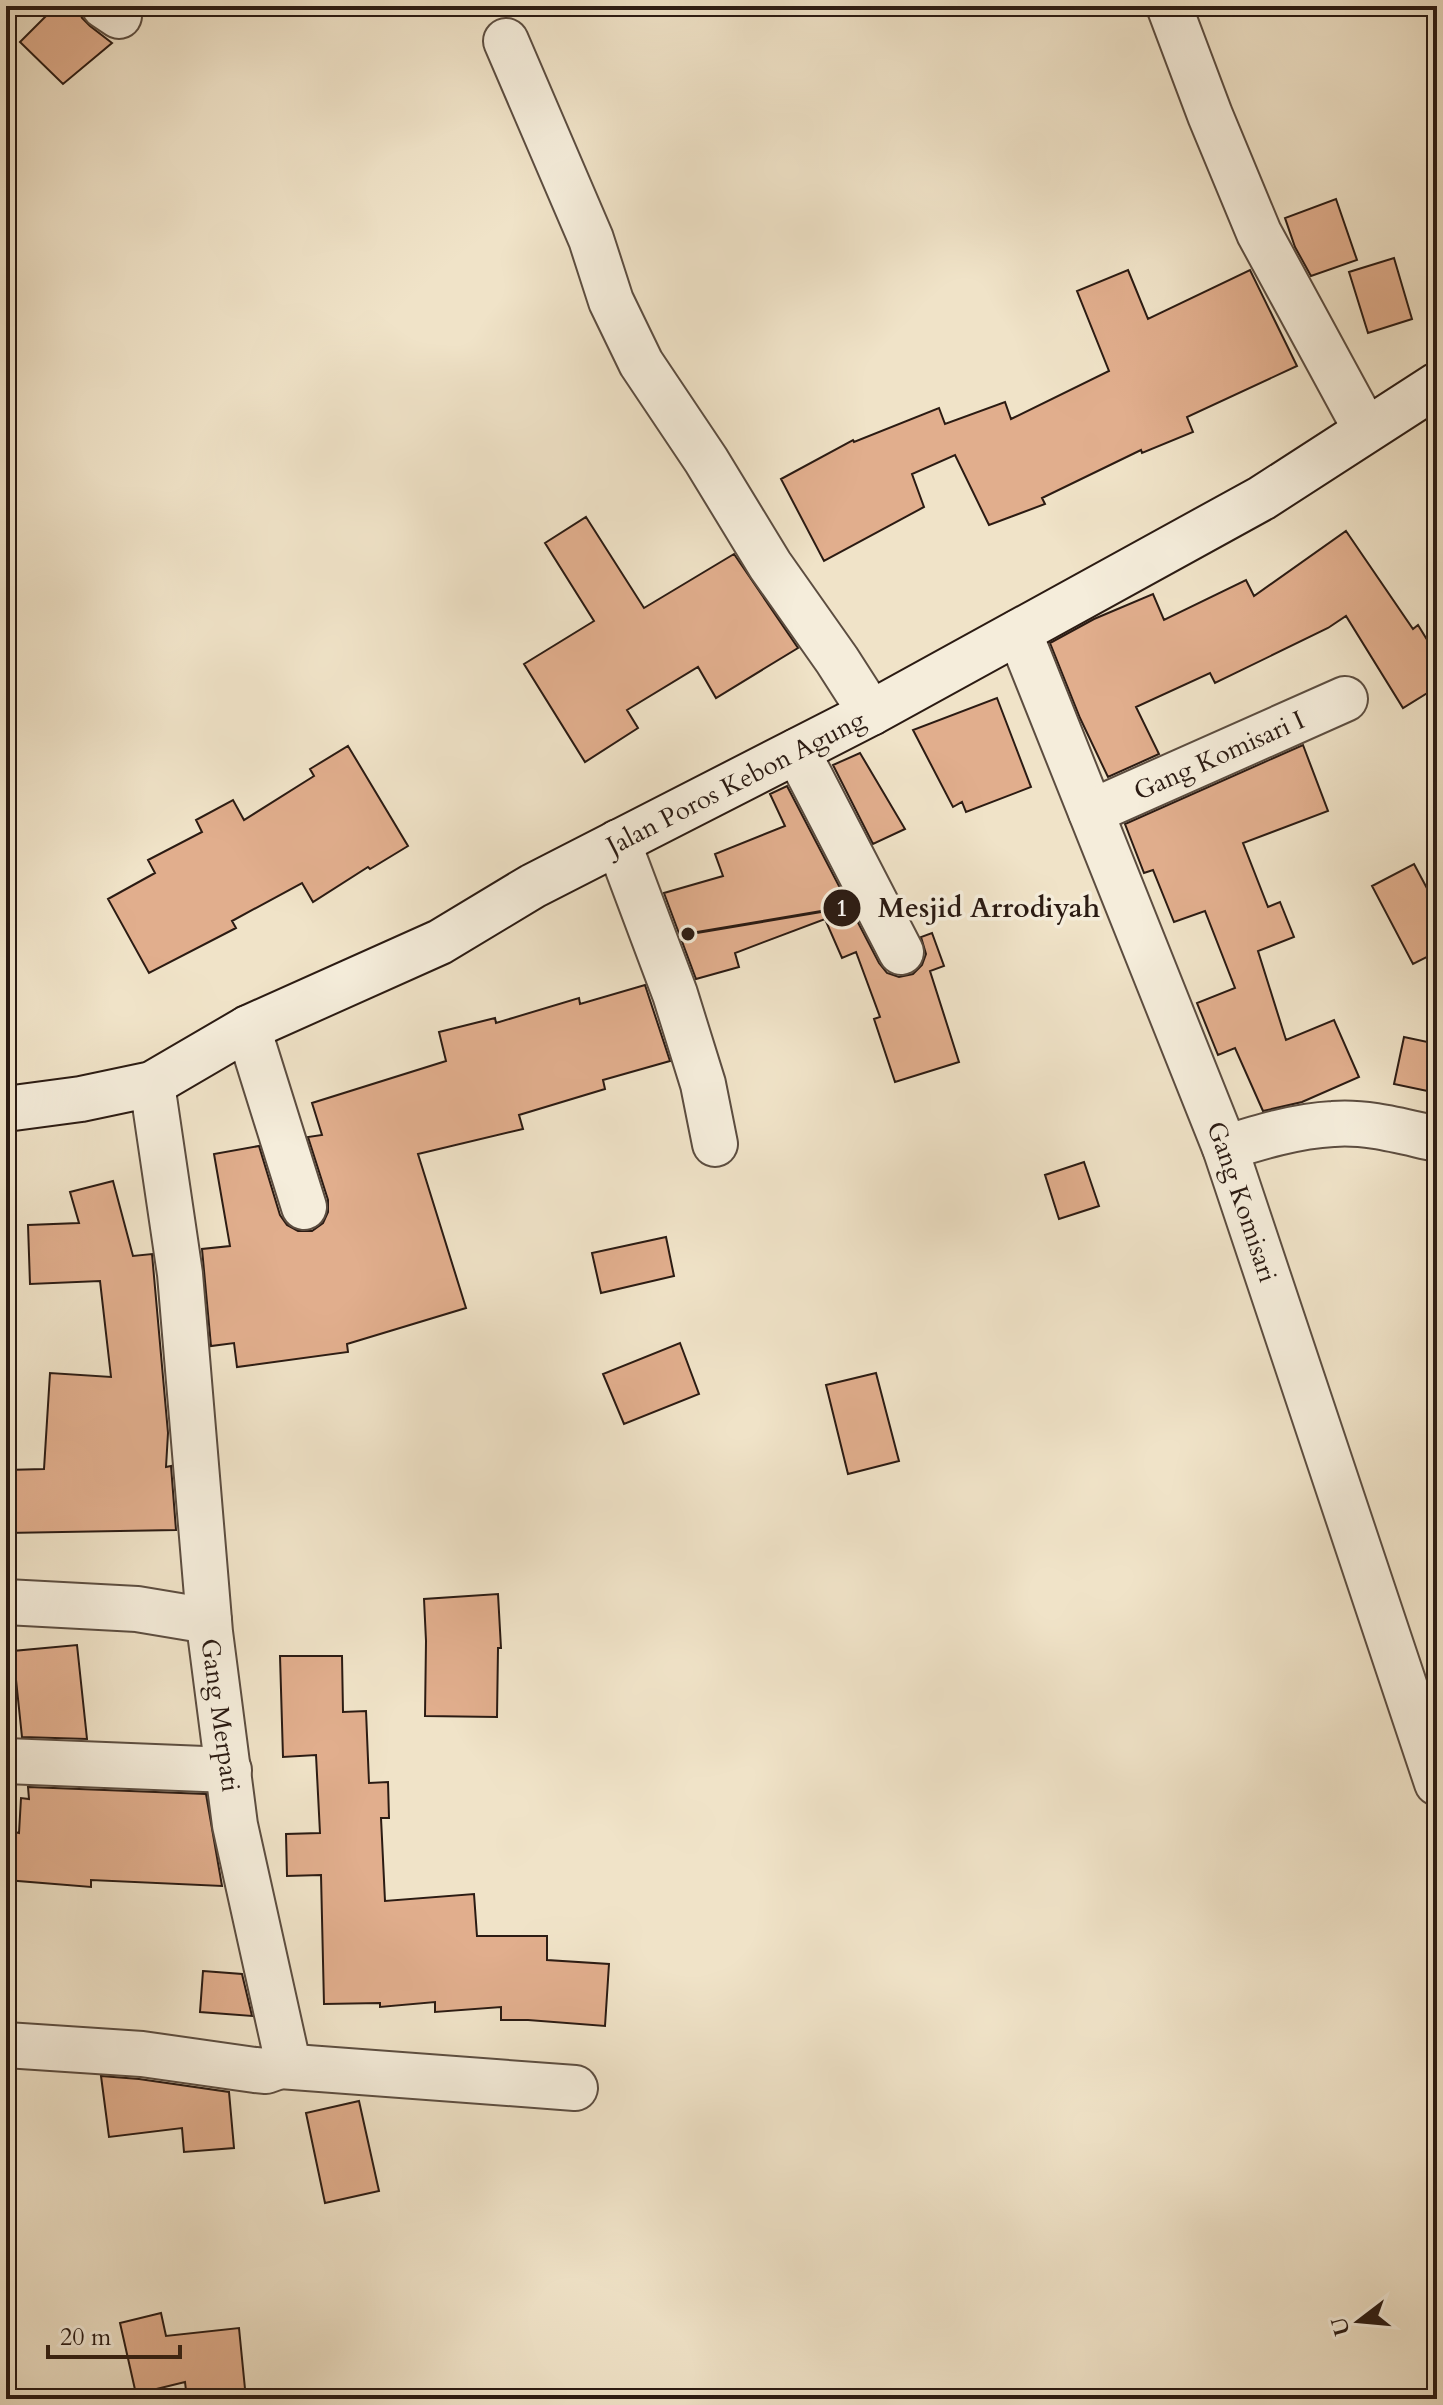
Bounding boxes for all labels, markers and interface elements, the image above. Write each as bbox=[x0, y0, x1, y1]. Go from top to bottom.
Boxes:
street label: Jalan Poros Kebon Agung bbox=[597, 702, 872, 865]
street label: Gang Komisari I bbox=[1128, 702, 1310, 809]
callout: Mesjid Arrodiyah bbox=[822, 882, 1116, 934]
text: Mesjid Arrodiyah bbox=[878, 889, 1101, 927]
text: 1 bbox=[836, 892, 848, 925]
street label: Gang Komisari bbox=[1198, 1116, 1286, 1287]
street label: Gang Merpati bbox=[192, 1636, 249, 1794]
north arrow bbox=[1319, 2281, 1399, 2361]
scale bar bbox=[48, 2309, 180, 2359]
text: U bbox=[1324, 2313, 1358, 2339]
text: 20 m bbox=[60, 2321, 112, 2354]

